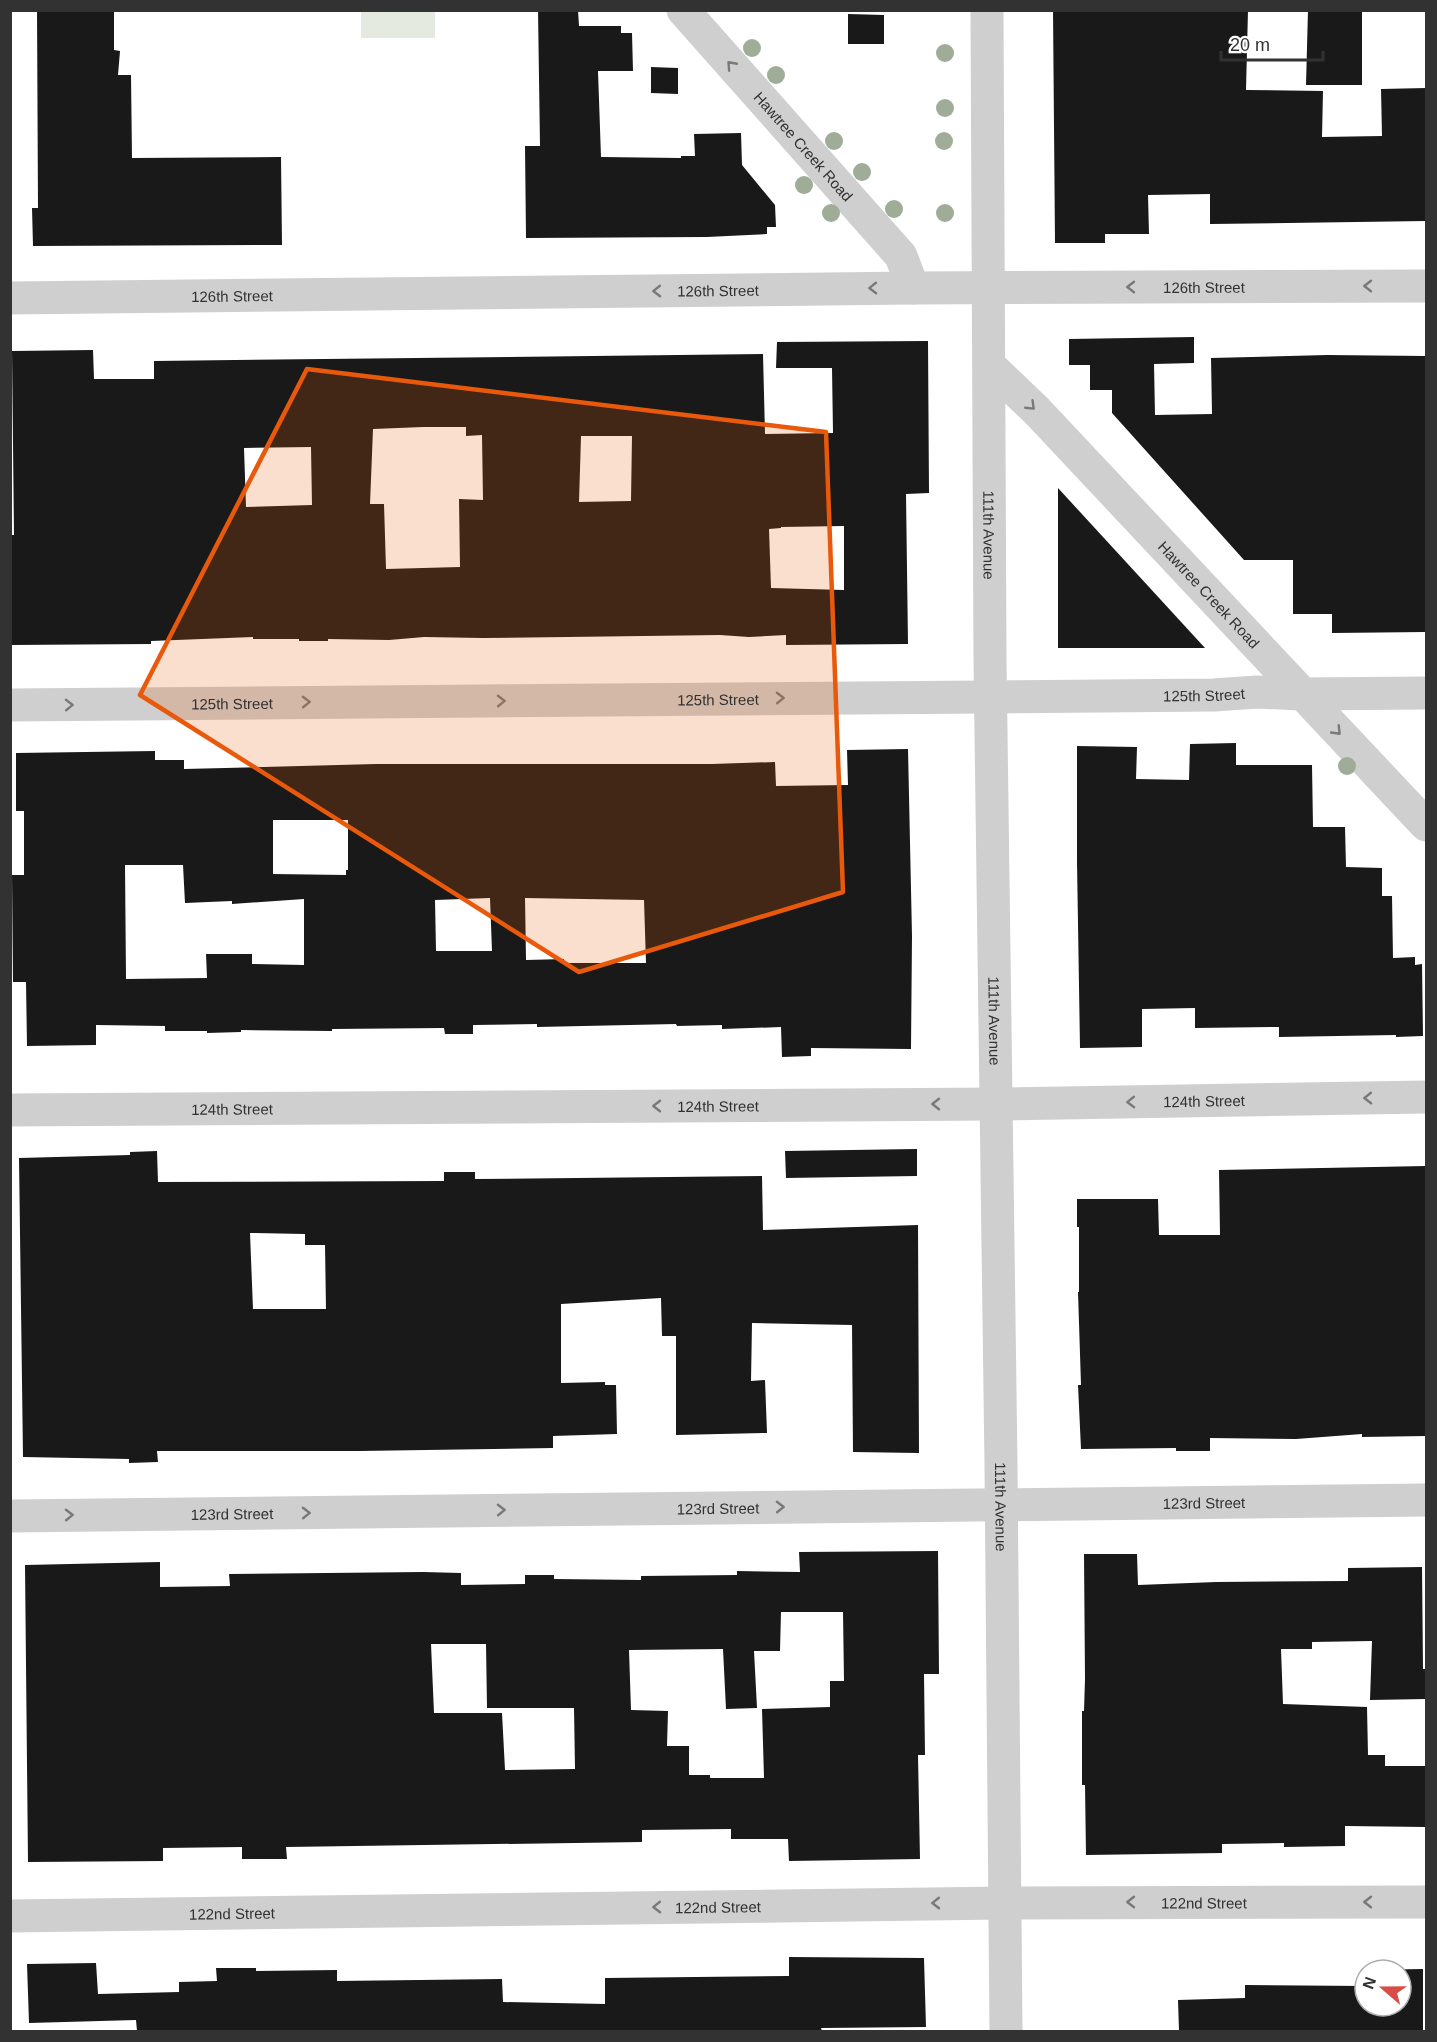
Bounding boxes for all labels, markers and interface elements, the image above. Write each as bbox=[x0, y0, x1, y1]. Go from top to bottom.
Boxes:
scale bar bbox=[1221, 24, 1323, 62]
text: 20 m bbox=[1230, 35, 1270, 55]
one-way arrow bbox=[727, 61, 738, 72]
street label: Hawtree Creek Road bbox=[751, 88, 857, 204]
street label: 126th Street bbox=[1163, 278, 1246, 296]
one-way arrow bbox=[1364, 280, 1373, 292]
street label: 126th Street bbox=[677, 281, 760, 299]
one-way arrow bbox=[1127, 281, 1136, 293]
one-way arrow bbox=[869, 282, 878, 294]
one-way arrow bbox=[653, 285, 662, 297]
street label: 126th Street bbox=[191, 287, 274, 304]
one-way arrow bbox=[1023, 398, 1034, 409]
street label: 111th Avenue bbox=[981, 490, 998, 580]
street label: Hawtree Creek Road bbox=[1155, 537, 1263, 651]
street label: 125th Street bbox=[1163, 684, 1246, 704]
street label: 125th Street bbox=[677, 690, 760, 708]
one-way arrow bbox=[775, 692, 784, 704]
street label: 125th Street bbox=[191, 694, 274, 712]
one-way arrow bbox=[496, 695, 505, 707]
one-way arrow bbox=[301, 696, 310, 709]
one-way arrow bbox=[64, 699, 73, 711]
one-way arrow bbox=[1330, 725, 1341, 735]
street label: 111th Avenue bbox=[986, 976, 1004, 1066]
street label: 124th Street bbox=[1163, 1091, 1246, 1110]
one-way arrow bbox=[1364, 1092, 1373, 1104]
one-way arrow bbox=[1127, 1096, 1136, 1108]
street label: 124th Street bbox=[677, 1097, 760, 1114]
one-way arrow bbox=[932, 1098, 941, 1110]
street label: 124th Street bbox=[191, 1100, 274, 1117]
one-way arrow bbox=[653, 1100, 662, 1112]
street label: 111th Avenue bbox=[992, 1462, 1010, 1552]
street label: 123rd Street bbox=[1163, 1494, 1246, 1511]
street label: 123rd Street bbox=[677, 1499, 760, 1517]
one-way arrow bbox=[775, 1500, 784, 1513]
one-way arrow bbox=[496, 1504, 505, 1516]
street label: 123rd Street bbox=[191, 1505, 274, 1522]
one-way arrow bbox=[301, 1506, 310, 1519]
one-way arrow bbox=[64, 1509, 73, 1522]
street label: 122nd Street bbox=[1161, 1894, 1248, 1911]
one-way arrow bbox=[1127, 1896, 1136, 1908]
one-way arrow bbox=[1364, 1896, 1373, 1908]
one-way arrow bbox=[932, 1897, 941, 1910]
street label: 122nd Street bbox=[675, 1898, 762, 1916]
one-way arrow bbox=[653, 1901, 662, 1913]
street label: 122nd Street bbox=[189, 1904, 276, 1922]
north arrow bbox=[1353, 1958, 1413, 2018]
text: N bbox=[1359, 1975, 1379, 1991]

